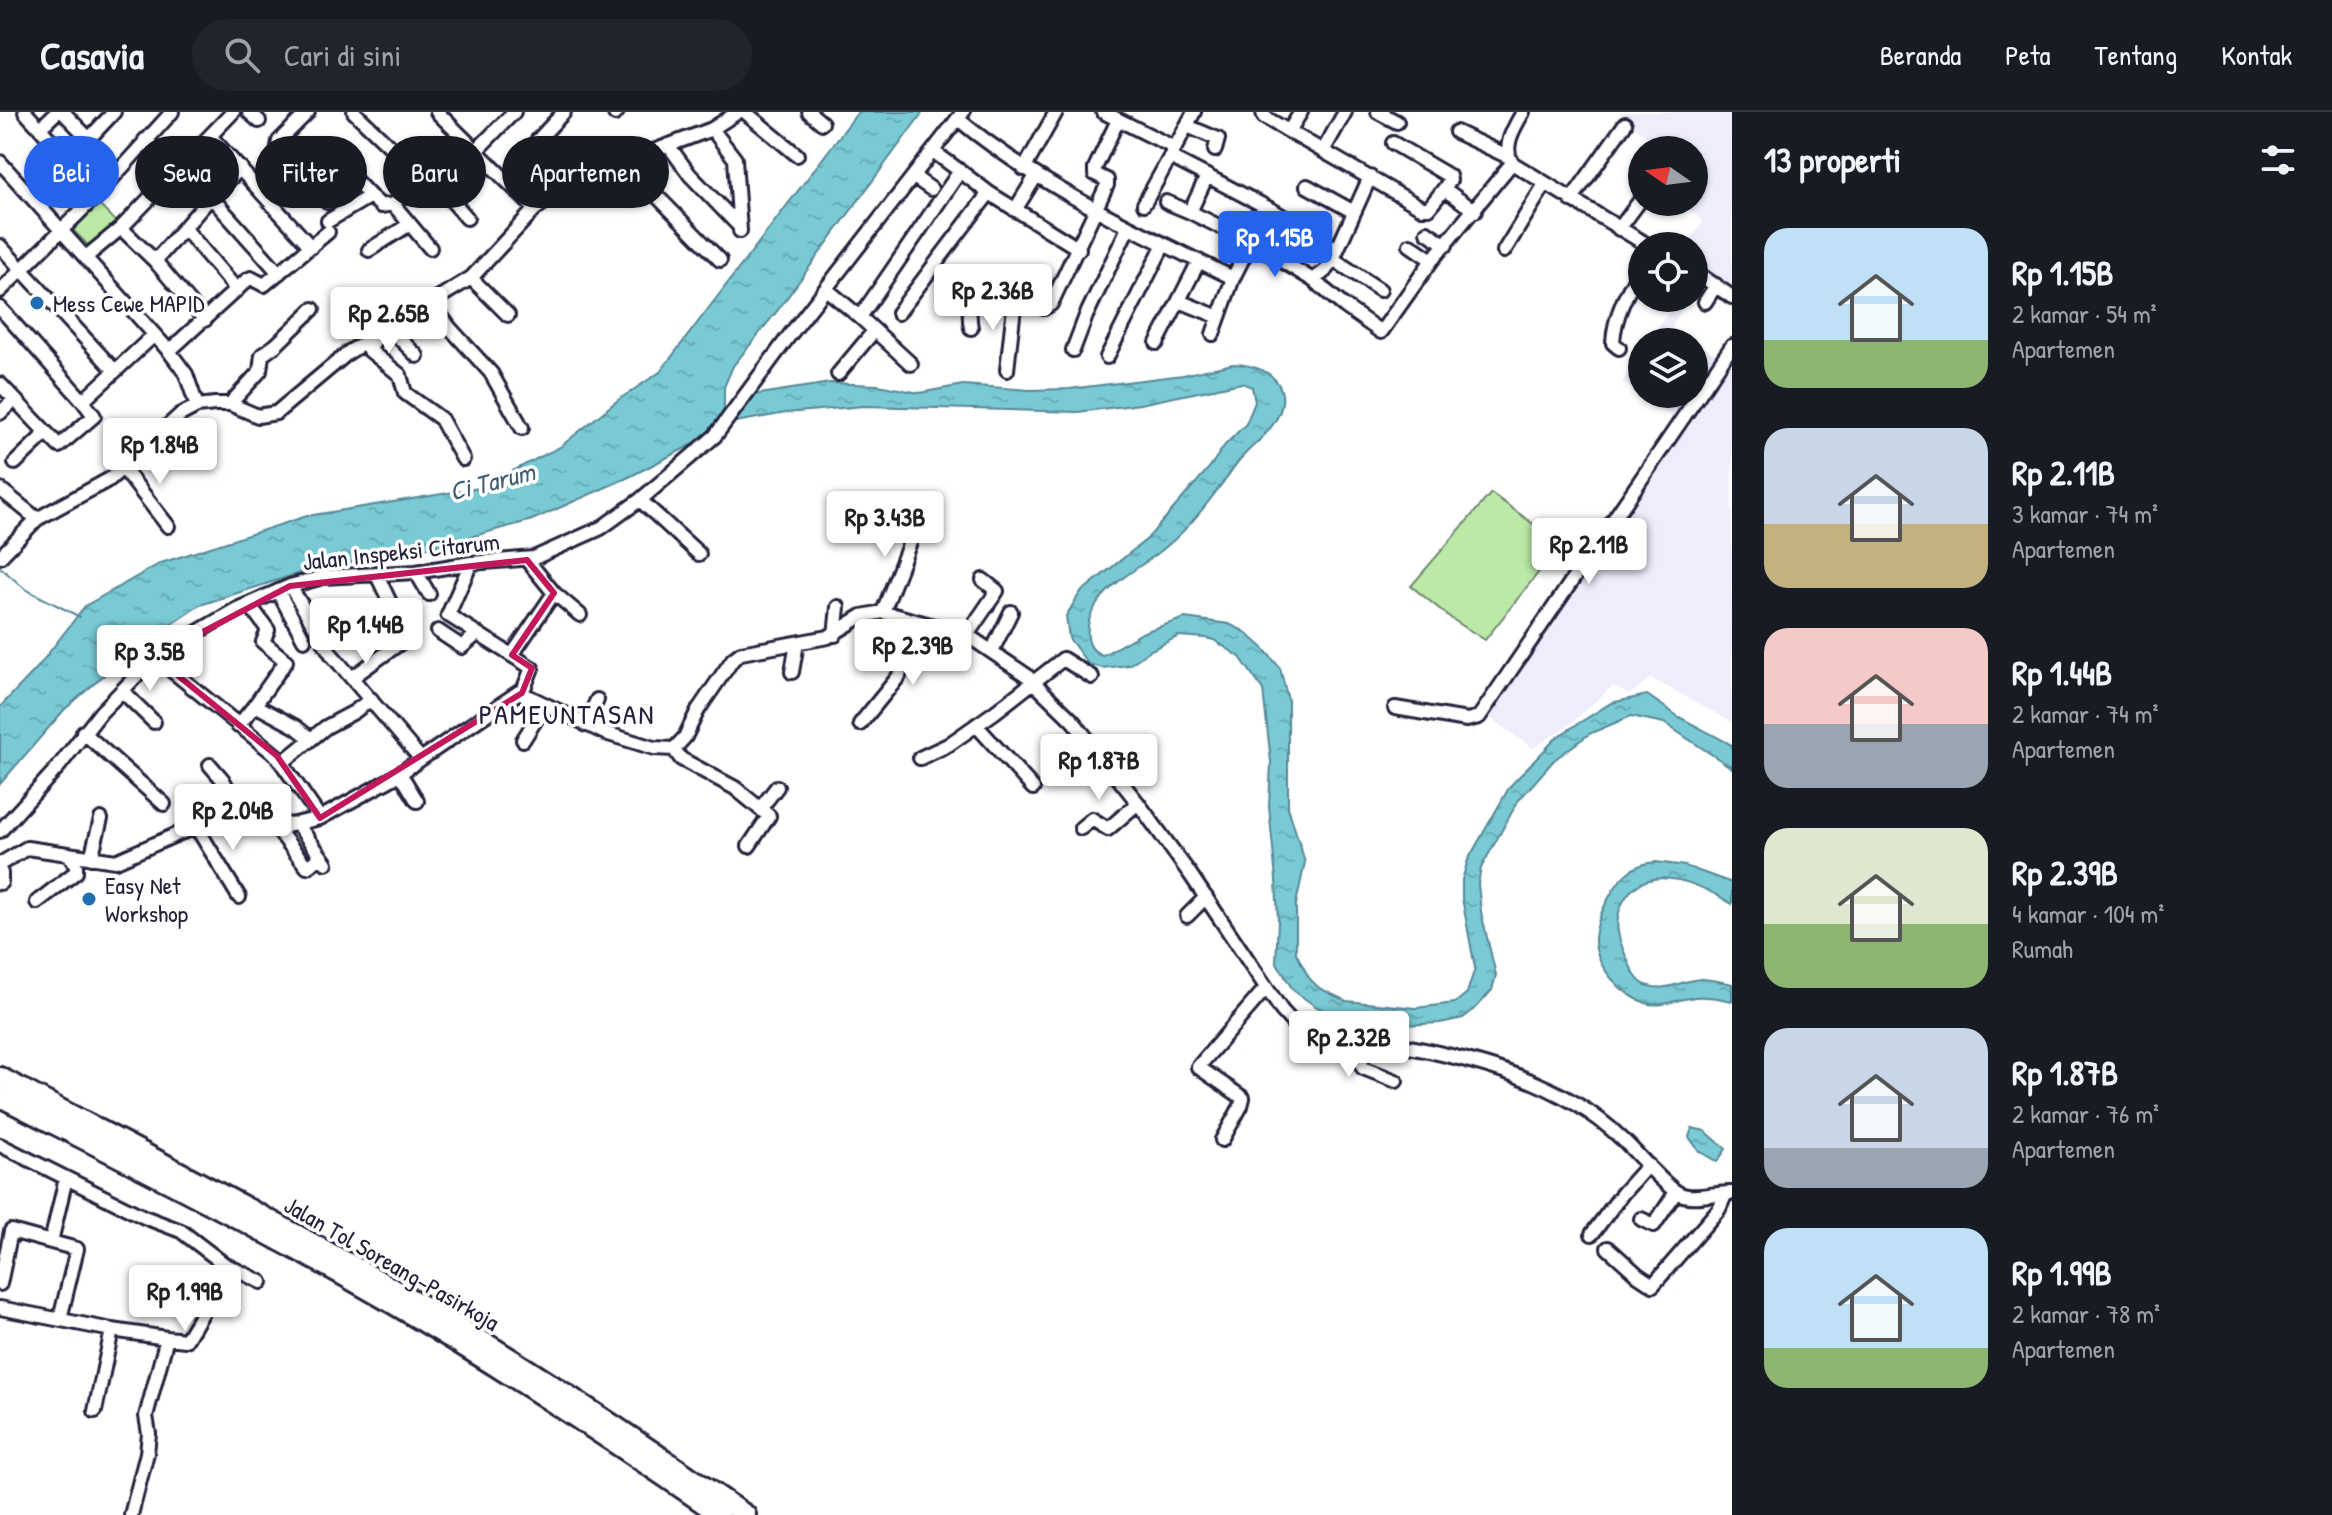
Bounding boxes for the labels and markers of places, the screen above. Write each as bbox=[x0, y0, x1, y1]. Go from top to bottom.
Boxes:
pin: Rp 1.15B bbox=[1192, 211, 1358, 279]
pin: Rp 2.36B bbox=[910, 264, 1076, 332]
place label: Mess Cewe MAPID bbox=[53, 287, 205, 319]
pin: Rp 2.65B bbox=[306, 287, 472, 355]
marker: Mess Cewe MAPID bbox=[28, 294, 46, 312]
pin: Rp 1.84B bbox=[77, 418, 243, 486]
pin: Rp 3.43B bbox=[802, 491, 968, 559]
pin: Rp 2.11B bbox=[1506, 518, 1672, 586]
pin: Rp 1.44B bbox=[283, 598, 449, 666]
pin: Rp 2.39B bbox=[830, 619, 996, 687]
pin: Rp 3.5B bbox=[76, 625, 224, 693]
pin: Rp 1.87B bbox=[1016, 734, 1182, 802]
pin: Rp 2.04B bbox=[150, 784, 316, 852]
place label: Easy Net Workshop bbox=[105, 869, 188, 929]
marker: Easy Net Workshop bbox=[80, 890, 98, 908]
pin: Rp 2.32B bbox=[1266, 1011, 1432, 1079]
pin: Rp 1.99B bbox=[102, 1265, 268, 1333]

